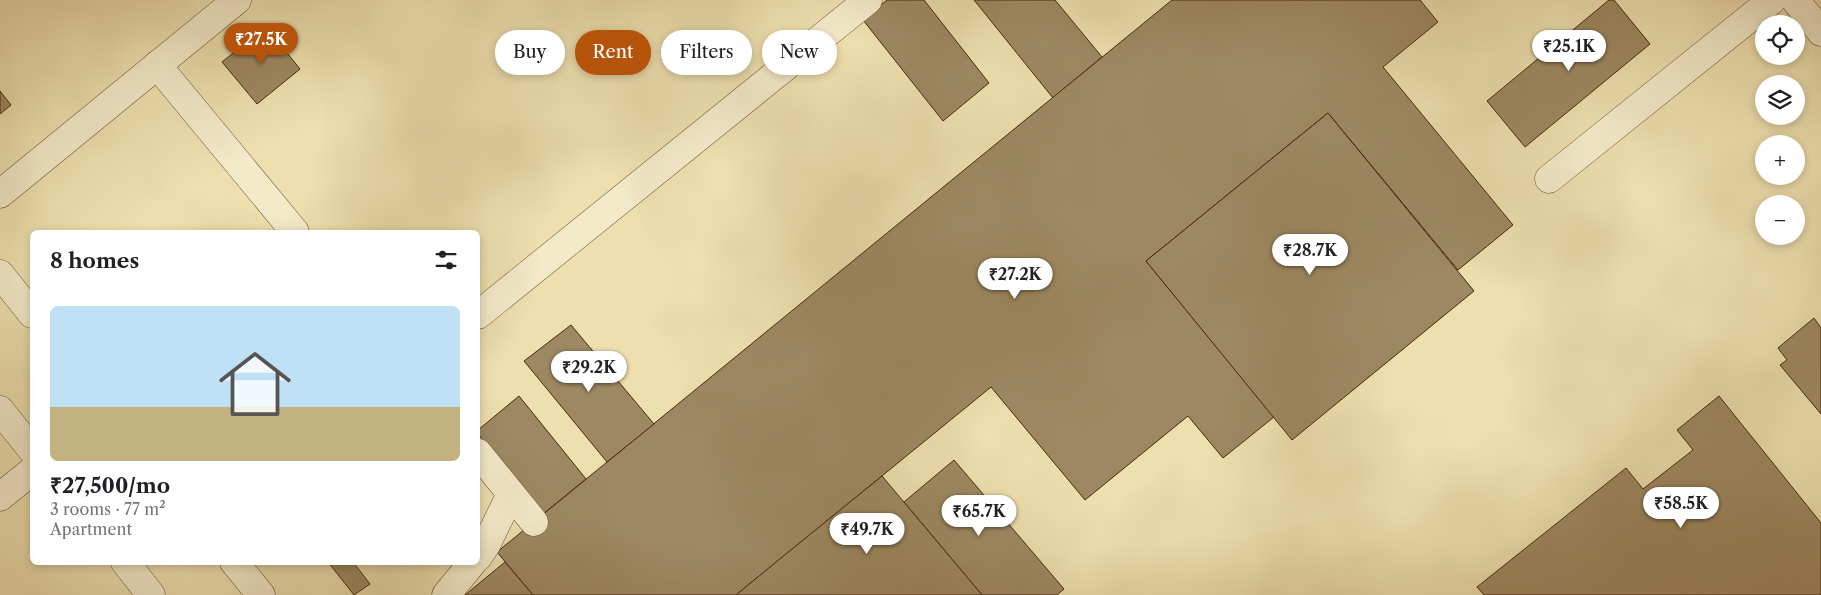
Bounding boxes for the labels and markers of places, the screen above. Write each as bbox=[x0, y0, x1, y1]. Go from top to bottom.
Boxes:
pin: ₹27.5K bbox=[220, 22, 302, 65]
pin: ₹25.1K bbox=[1528, 30, 1610, 72]
pin: ₹28.7K bbox=[1269, 234, 1351, 276]
pin: ₹27.2K bbox=[974, 258, 1056, 300]
pin: ₹29.2K bbox=[548, 350, 630, 393]
pin: ₹58.5K bbox=[1640, 486, 1722, 529]
pin: ₹65.7K bbox=[938, 494, 1020, 537]
pin: ₹49.7K bbox=[826, 512, 908, 555]

